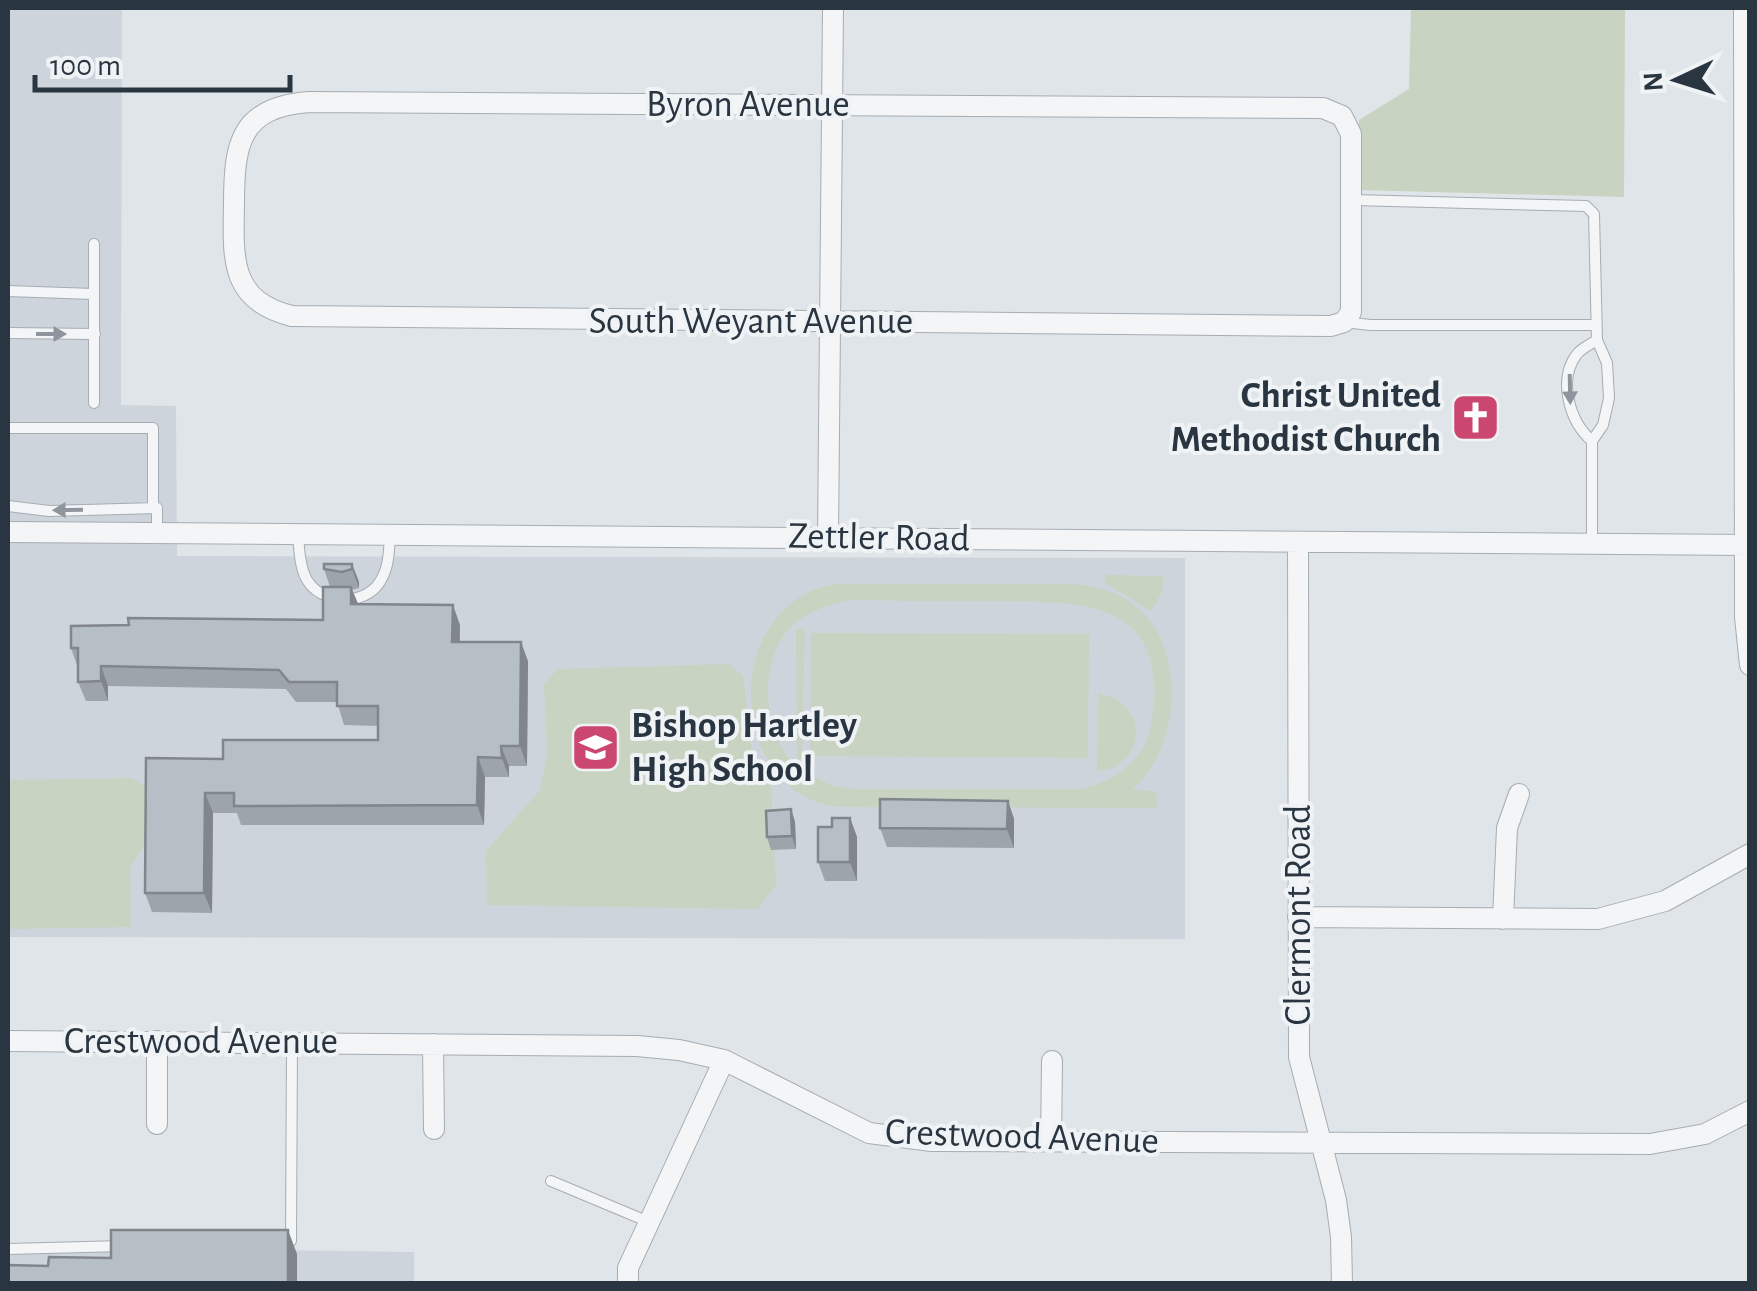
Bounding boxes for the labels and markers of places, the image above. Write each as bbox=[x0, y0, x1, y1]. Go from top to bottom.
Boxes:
place label: Christ United Methodist Church bbox=[1171, 377, 1441, 459]
church icon: Christ United Methodist Church bbox=[1450, 392, 1502, 444]
place label: Bishop Hartley High School bbox=[631, 707, 857, 789]
school or university icon: Bishop Hartley High School bbox=[570, 722, 622, 774]

